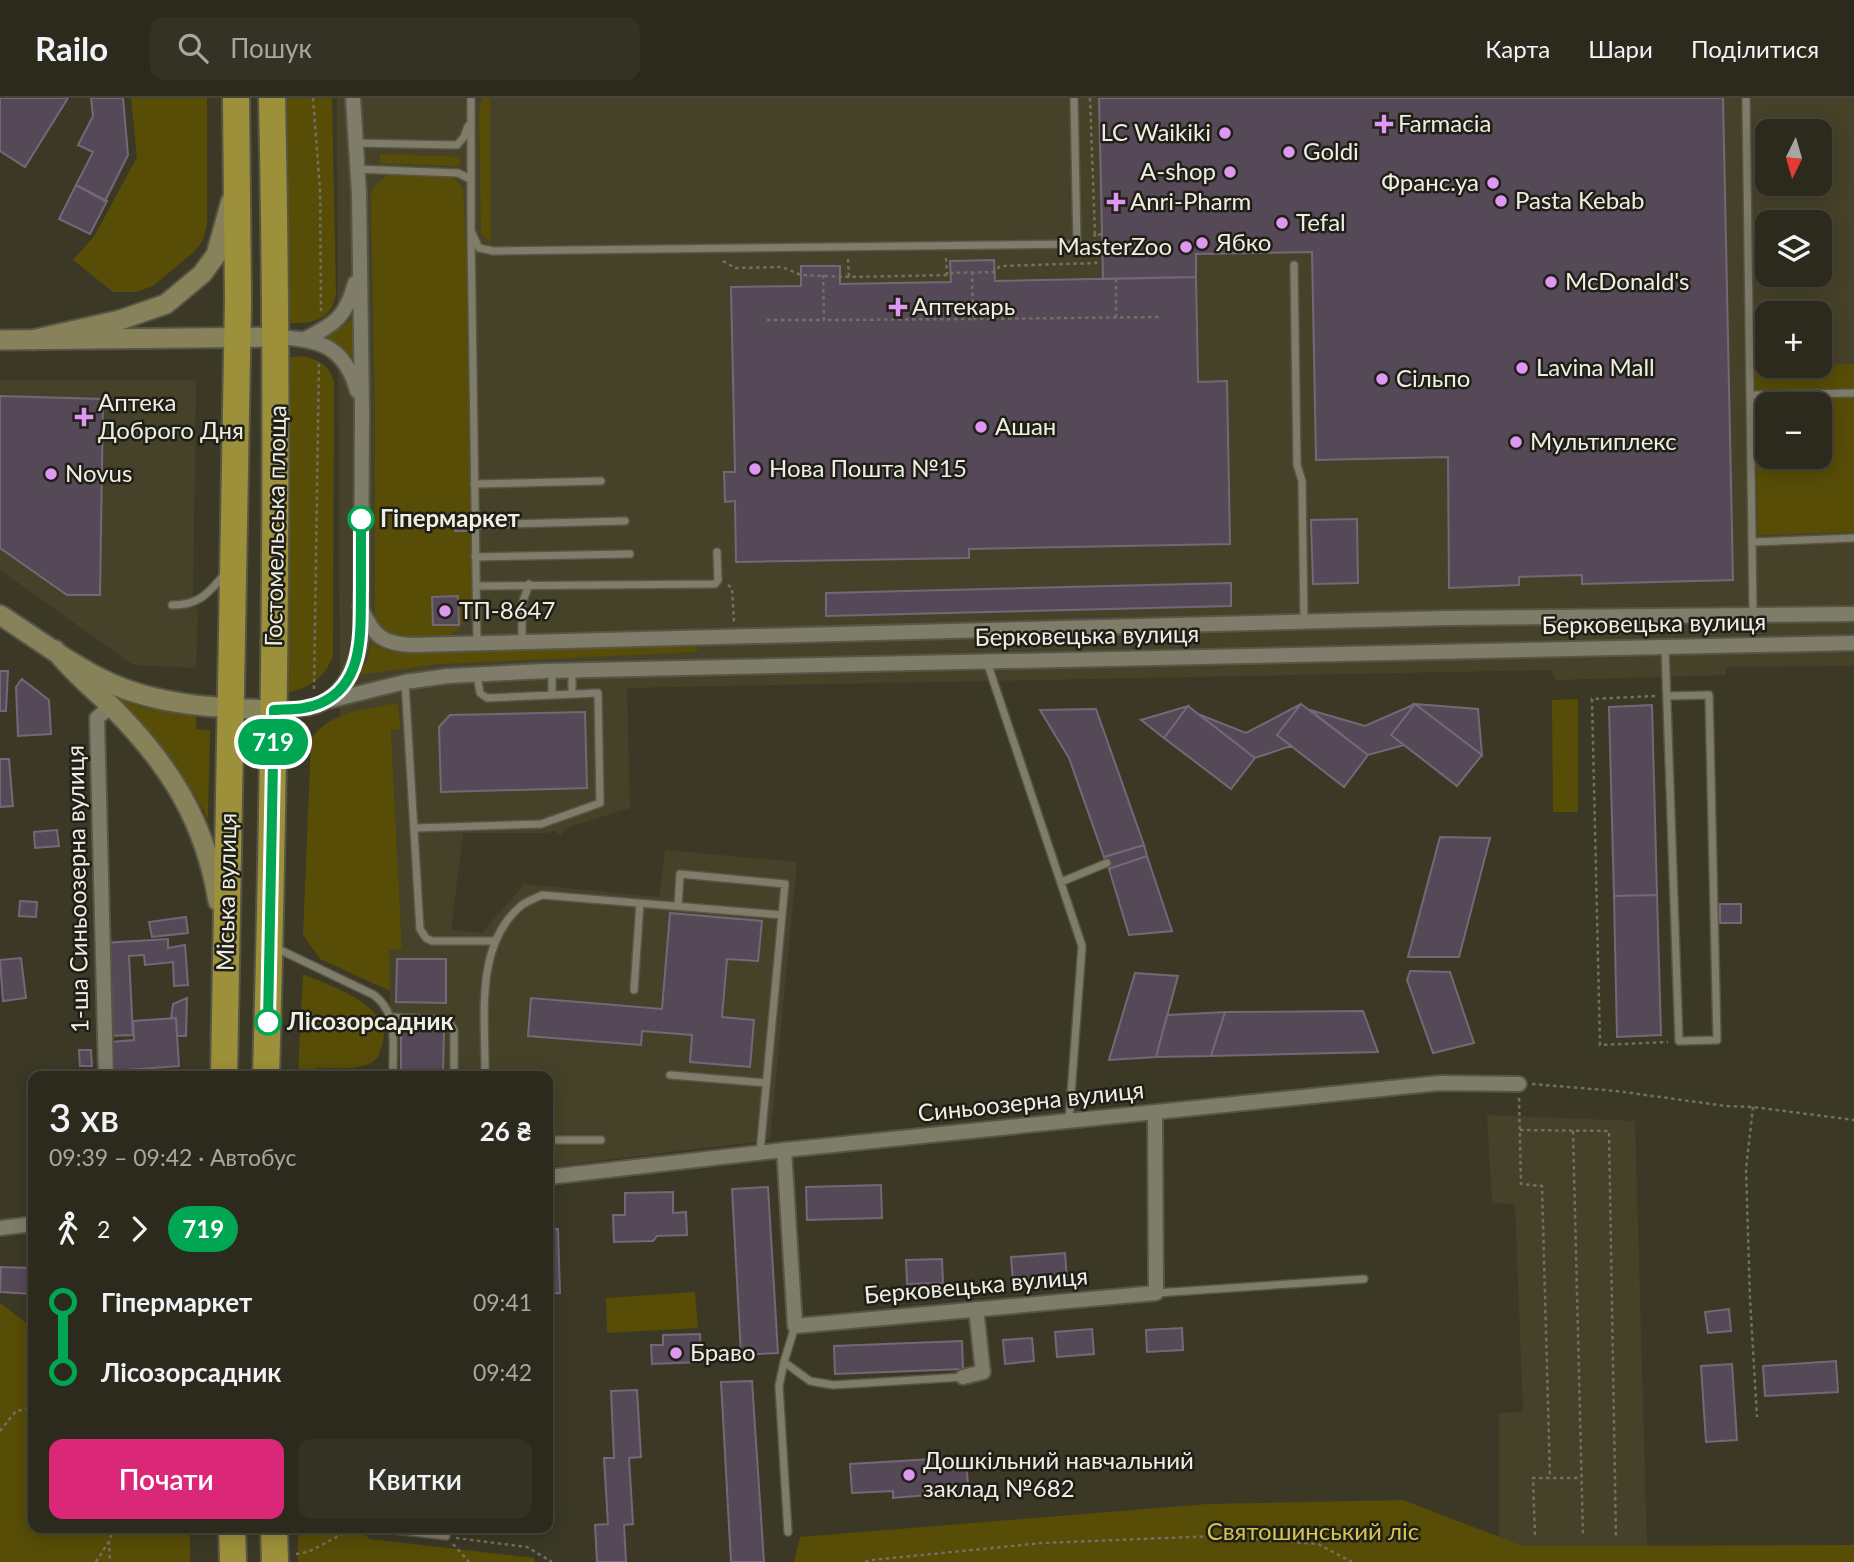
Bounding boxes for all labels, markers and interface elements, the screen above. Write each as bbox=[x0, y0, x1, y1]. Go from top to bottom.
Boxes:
search box bbox=[150, 17, 640, 80]
text: Railo bbox=[35, 28, 108, 68]
icon: search bbox=[174, 29, 212, 67]
text: Пошук bbox=[230, 32, 312, 64]
text: Карта bbox=[1485, 34, 1550, 63]
text: Шари bbox=[1588, 34, 1653, 63]
text: Поділитися bbox=[1691, 34, 1819, 63]
place label: Farmacia bbox=[1398, 108, 1491, 137]
marker: Farmacia bbox=[1376, 116, 1392, 132]
place label: LC Waikiki bbox=[1101, 117, 1211, 146]
north arrow bbox=[1755, 119, 1832, 196]
map controls bbox=[1755, 119, 1832, 469]
marker: LC Waikiki bbox=[1217, 125, 1233, 141]
place label: Goldi bbox=[1303, 136, 1359, 165]
marker: Goldi bbox=[1281, 144, 1297, 160]
place label: A-shop bbox=[1140, 156, 1216, 185]
marker: A-shop bbox=[1222, 164, 1238, 180]
place label: Франс.уа bbox=[1381, 167, 1479, 196]
marker: Франс.уа bbox=[1485, 175, 1501, 191]
place label: Pasta Kebab bbox=[1515, 185, 1645, 214]
place label: Anri-Pharm bbox=[1130, 186, 1251, 215]
marker: Pasta Kebab bbox=[1493, 193, 1509, 209]
marker: Anri-Pharm bbox=[1108, 194, 1124, 210]
place label: Tefal bbox=[1296, 207, 1346, 236]
button: layers bbox=[1755, 210, 1832, 287]
marker: Tefal bbox=[1274, 215, 1290, 231]
place label: Ябко bbox=[1215, 227, 1271, 256]
place label: MasterZoo bbox=[1057, 231, 1172, 260]
marker: Ябко bbox=[1194, 235, 1210, 251]
marker: MasterZoo bbox=[1178, 239, 1194, 255]
place label: McDonald's bbox=[1565, 266, 1689, 295]
marker: McDonald's bbox=[1543, 274, 1559, 290]
place label: Аптекарь bbox=[912, 291, 1015, 320]
marker: Аптекарь bbox=[890, 299, 906, 315]
button: + bbox=[1755, 301, 1832, 378]
place label: Lavina Mall bbox=[1536, 352, 1655, 381]
marker: Lavina Mall bbox=[1514, 360, 1530, 376]
place label: Сільпо bbox=[1396, 363, 1470, 392]
marker: Сільпо bbox=[1374, 371, 1390, 387]
place label: Аптека Доброго Дня bbox=[98, 387, 244, 444]
button: − bbox=[1755, 392, 1832, 469]
street label: Гостомельська площа bbox=[258, 405, 291, 647]
marker: Аптека Доброго Дня bbox=[76, 409, 92, 425]
place label: Ашан bbox=[995, 411, 1056, 440]
marker: Ашан bbox=[973, 419, 989, 435]
place label: Мультиплекс bbox=[1530, 426, 1677, 455]
marker: Мультиплекс bbox=[1508, 434, 1524, 450]
place label: Нова Пошта №15 bbox=[769, 453, 967, 482]
place label: Novus bbox=[65, 458, 132, 487]
marker: Нова Пошта №15 bbox=[747, 461, 763, 477]
marker: Novus bbox=[43, 466, 59, 482]
place label: Гіпермаркет bbox=[380, 503, 520, 532]
marker: Гіпермаркет bbox=[348, 506, 374, 532]
place label: ТП-8647 bbox=[459, 595, 555, 624]
marker: ТП-8647 bbox=[437, 603, 453, 619]
street label: Берковецька вулиця bbox=[1541, 606, 1767, 639]
street label: Берковецька вулиця bbox=[974, 618, 1200, 651]
line badge: 719 bbox=[233, 719, 313, 765]
text: 719 bbox=[252, 727, 294, 756]
street label: 1-ша Синьоозерна вулиця bbox=[59, 745, 94, 1033]
street label: Міська вулиця bbox=[210, 813, 241, 971]
place label: Лісозорсадник bbox=[286, 1006, 454, 1035]
marker: Лісозорсадник bbox=[255, 1009, 281, 1035]
street label: Синьоозерна вулиця bbox=[916, 1074, 1145, 1127]
text: 3 хв bbox=[49, 1094, 119, 1140]
text: 26 ₴ bbox=[480, 1115, 532, 1147]
text: 09:39 – 09:42 · Автобус bbox=[49, 1143, 297, 1171]
icon: walk bbox=[49, 1210, 87, 1248]
icon: forward bbox=[120, 1210, 158, 1248]
text: 719 bbox=[182, 1214, 224, 1243]
text: 2 bbox=[97, 1215, 110, 1243]
street label: Берковецька вулиця bbox=[863, 1260, 1089, 1309]
text: Гіпермаркет bbox=[101, 1286, 252, 1318]
text: 09:41 bbox=[473, 1288, 532, 1316]
place label: Браво bbox=[690, 1337, 756, 1366]
marker: Браво bbox=[668, 1345, 684, 1361]
text: Лісозорсадник bbox=[101, 1356, 281, 1388]
text: 09:42 bbox=[473, 1358, 532, 1386]
button: Почати bbox=[49, 1439, 284, 1519]
button: Квитки bbox=[298, 1439, 532, 1519]
place label: Дошкільний навчальний заклад №682 bbox=[923, 1445, 1194, 1502]
marker: Дошкільний навчальний заклад №682 bbox=[901, 1467, 917, 1483]
park label: Святошинський ліс bbox=[1207, 1516, 1419, 1545]

